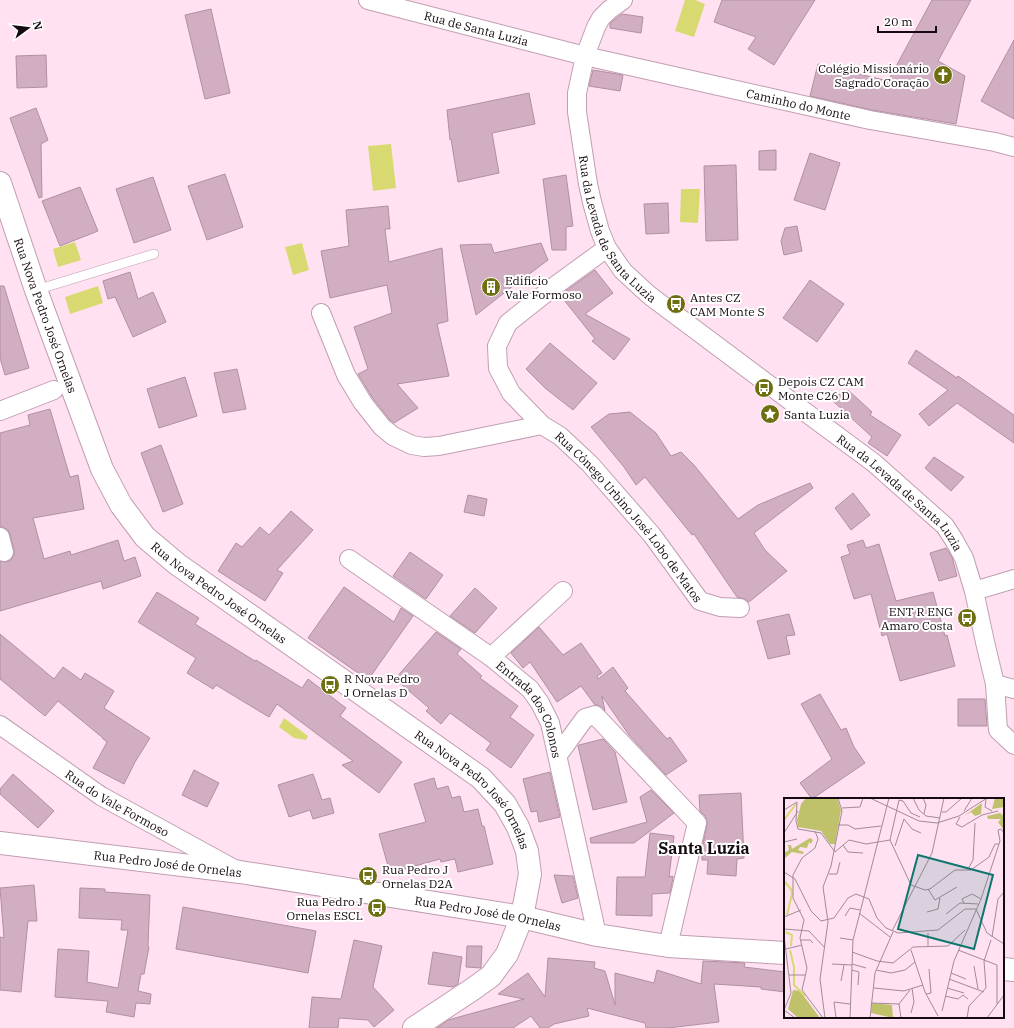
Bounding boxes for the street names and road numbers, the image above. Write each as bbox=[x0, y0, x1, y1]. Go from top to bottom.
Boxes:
street label: Rua de Santa Luzia bbox=[423, 7, 531, 49]
street label: Caminho do Monte bbox=[745, 85, 852, 123]
street label: Rua da Levada de Santa Luzia bbox=[576, 154, 660, 306]
street label: Rua Nova Pedro José Ornelas bbox=[11, 236, 81, 395]
street label: Rua Cónego Urbino José Lobo de Matos bbox=[552, 428, 706, 605]
street label: Rua da Levada de Santa Luzia bbox=[834, 431, 966, 554]
street label: Rua Nova Pedro José Ornelas bbox=[148, 538, 290, 647]
street label: Entrada dos Colonos bbox=[494, 657, 565, 759]
street label: Rua Nova Pedro José Ornelas bbox=[412, 726, 533, 851]
street label: Rua do Vale Formoso bbox=[63, 766, 172, 840]
street label: Rua Pedro José de Ornelas bbox=[93, 847, 243, 880]
street label: Rua Pedro José de Ornelas bbox=[414, 892, 563, 934]

